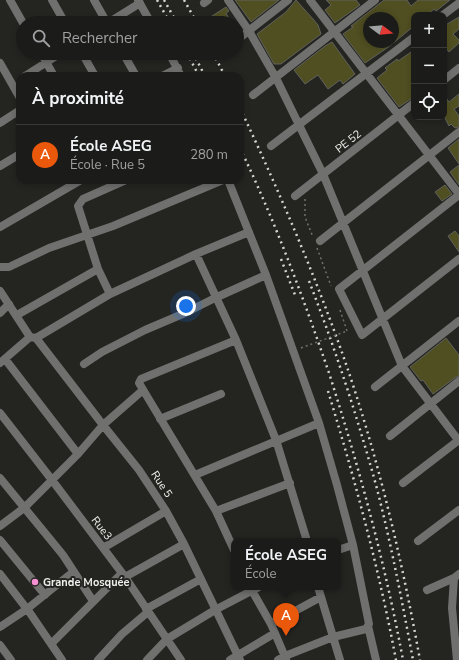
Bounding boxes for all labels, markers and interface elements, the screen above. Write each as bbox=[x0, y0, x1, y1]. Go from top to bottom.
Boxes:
north arrow bbox=[363, 12, 399, 48]
map controls bbox=[411, 12, 447, 120]
button: + bbox=[411, 12, 447, 48]
search box bbox=[16, 16, 244, 60]
icon: search bbox=[30, 27, 52, 49]
text: Rechercher bbox=[62, 28, 137, 48]
button: − bbox=[411, 48, 447, 84]
button: locate bbox=[411, 84, 447, 120]
text: À proximité bbox=[32, 87, 124, 110]
street label: PE 52 bbox=[332, 126, 365, 156]
text: École ASEG bbox=[70, 136, 152, 156]
text: A bbox=[40, 146, 50, 164]
text: 280 m bbox=[190, 146, 228, 164]
text: École · Rue 5 bbox=[70, 156, 145, 174]
your location bbox=[176, 296, 196, 316]
street label: Rue 5 bbox=[147, 468, 176, 501]
street label: Rue3 bbox=[88, 513, 115, 543]
popup bbox=[231, 538, 341, 590]
text: École ASEG bbox=[245, 545, 327, 565]
text: École bbox=[245, 565, 276, 583]
place label: Grande Mosquée bbox=[43, 575, 130, 590]
marker: Grande Mosquée bbox=[30, 577, 40, 587]
pin: A bbox=[273, 603, 299, 636]

